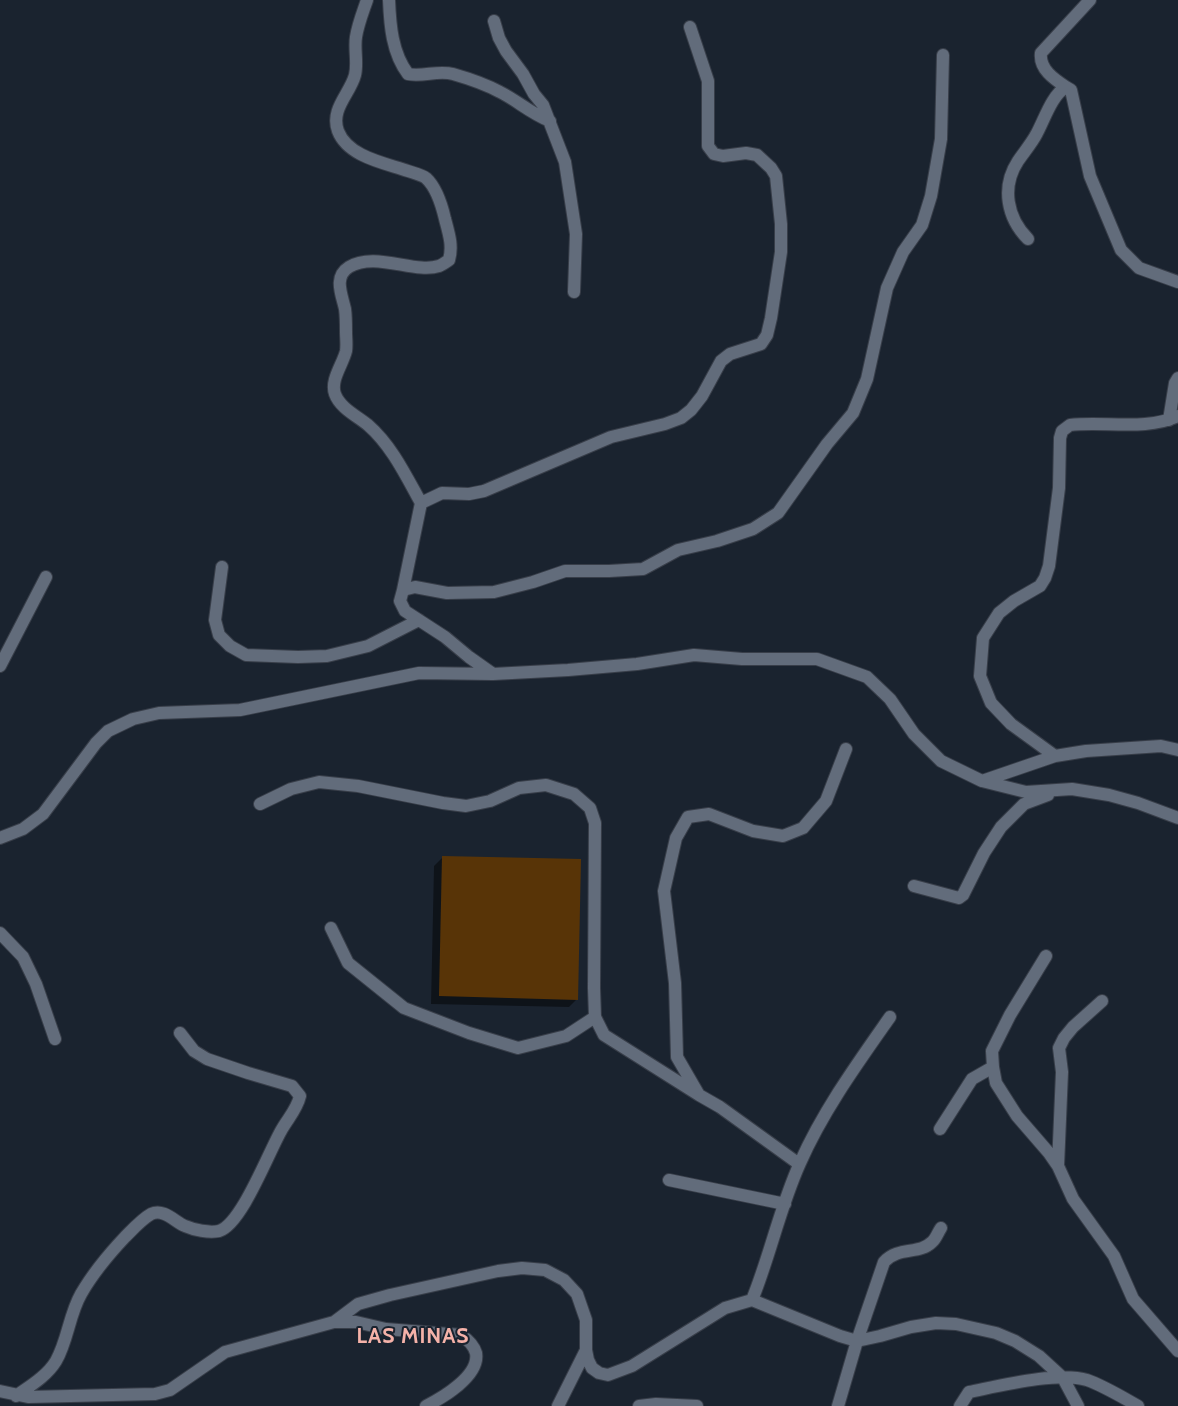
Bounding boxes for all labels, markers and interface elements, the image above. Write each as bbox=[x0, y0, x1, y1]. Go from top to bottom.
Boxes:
district label: LAS MINAS bbox=[355, 1324, 471, 1350]

